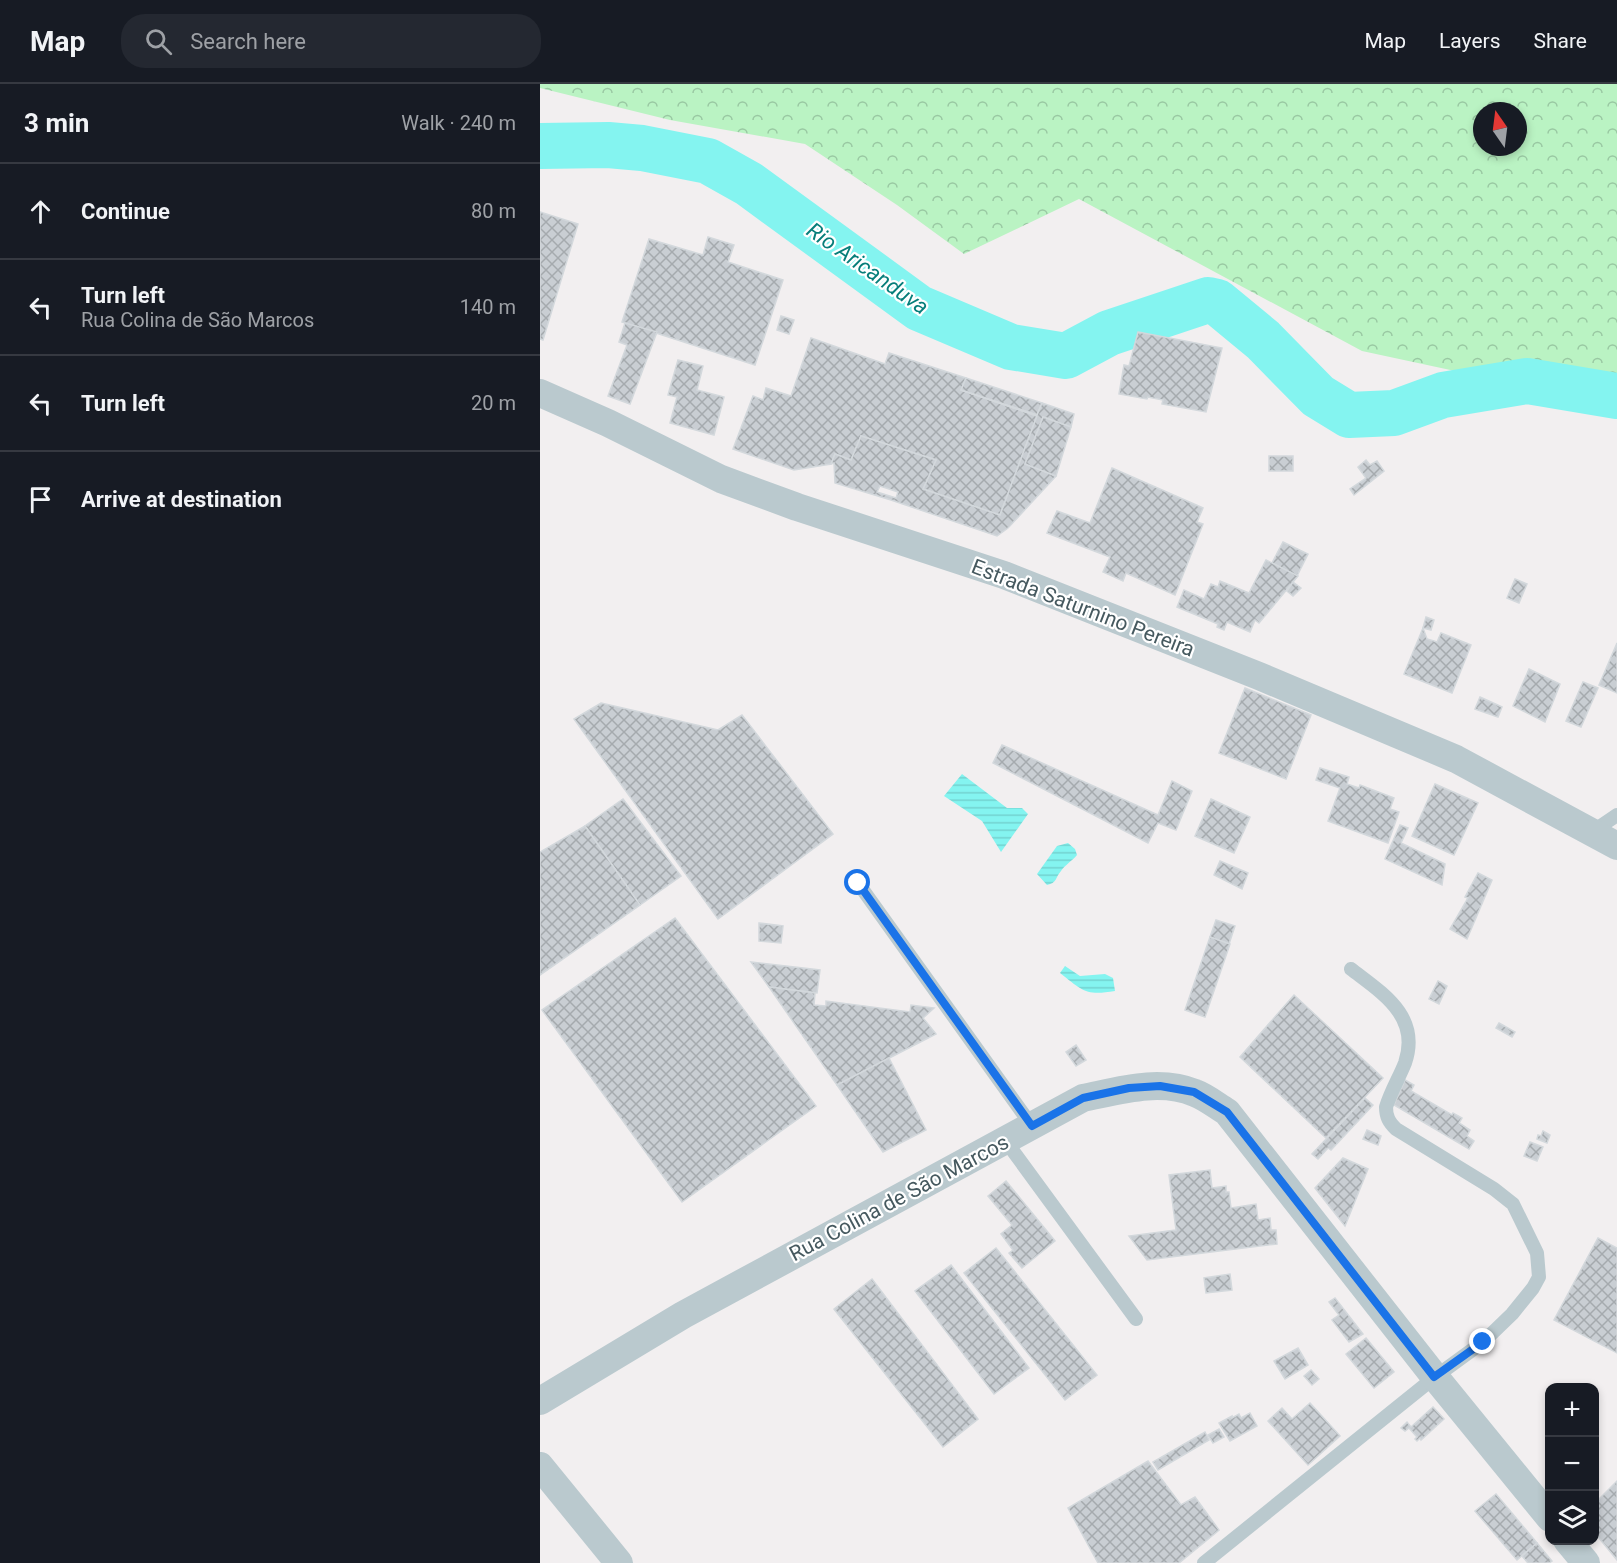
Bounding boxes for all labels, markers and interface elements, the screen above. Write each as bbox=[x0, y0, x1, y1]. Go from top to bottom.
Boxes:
search box bbox=[121, 14, 541, 68]
text: Map bbox=[30, 25, 85, 58]
icon: search bbox=[142, 25, 175, 58]
text: Search here bbox=[190, 29, 306, 54]
text: Map bbox=[1364, 29, 1406, 53]
text: Layers bbox=[1439, 29, 1500, 53]
text: Share bbox=[1533, 29, 1587, 53]
north arrow bbox=[1473, 102, 1527, 156]
text: 3 min bbox=[24, 108, 89, 138]
text: Walk · 240 m bbox=[401, 111, 516, 135]
icon: ahead bbox=[24, 195, 57, 228]
text: Continue bbox=[81, 199, 170, 224]
text: 80 m bbox=[471, 199, 516, 223]
water label: Rio Aricanduva bbox=[802, 217, 933, 319]
text: Turn left bbox=[81, 283, 165, 308]
icon: left bbox=[24, 291, 57, 324]
text: 140 m bbox=[460, 295, 516, 319]
text: Rua Colina de São Marcos bbox=[81, 308, 314, 332]
icon: left bbox=[24, 387, 57, 420]
text: Turn left bbox=[81, 391, 165, 416]
text: 20 m bbox=[471, 391, 516, 415]
icon: arrive bbox=[24, 483, 57, 516]
text: Arrive at destination bbox=[81, 487, 282, 512]
street label: Estrada Saturnino Pereira bbox=[968, 554, 1198, 662]
route start bbox=[844, 869, 870, 895]
street label: Rua Colina de São Marcos bbox=[785, 1130, 1013, 1266]
route end bbox=[1469, 1328, 1495, 1354]
map controls bbox=[1545, 1383, 1599, 1545]
button: + bbox=[1545, 1383, 1599, 1437]
button: − bbox=[1545, 1437, 1599, 1491]
button: layers bbox=[1545, 1491, 1599, 1545]

